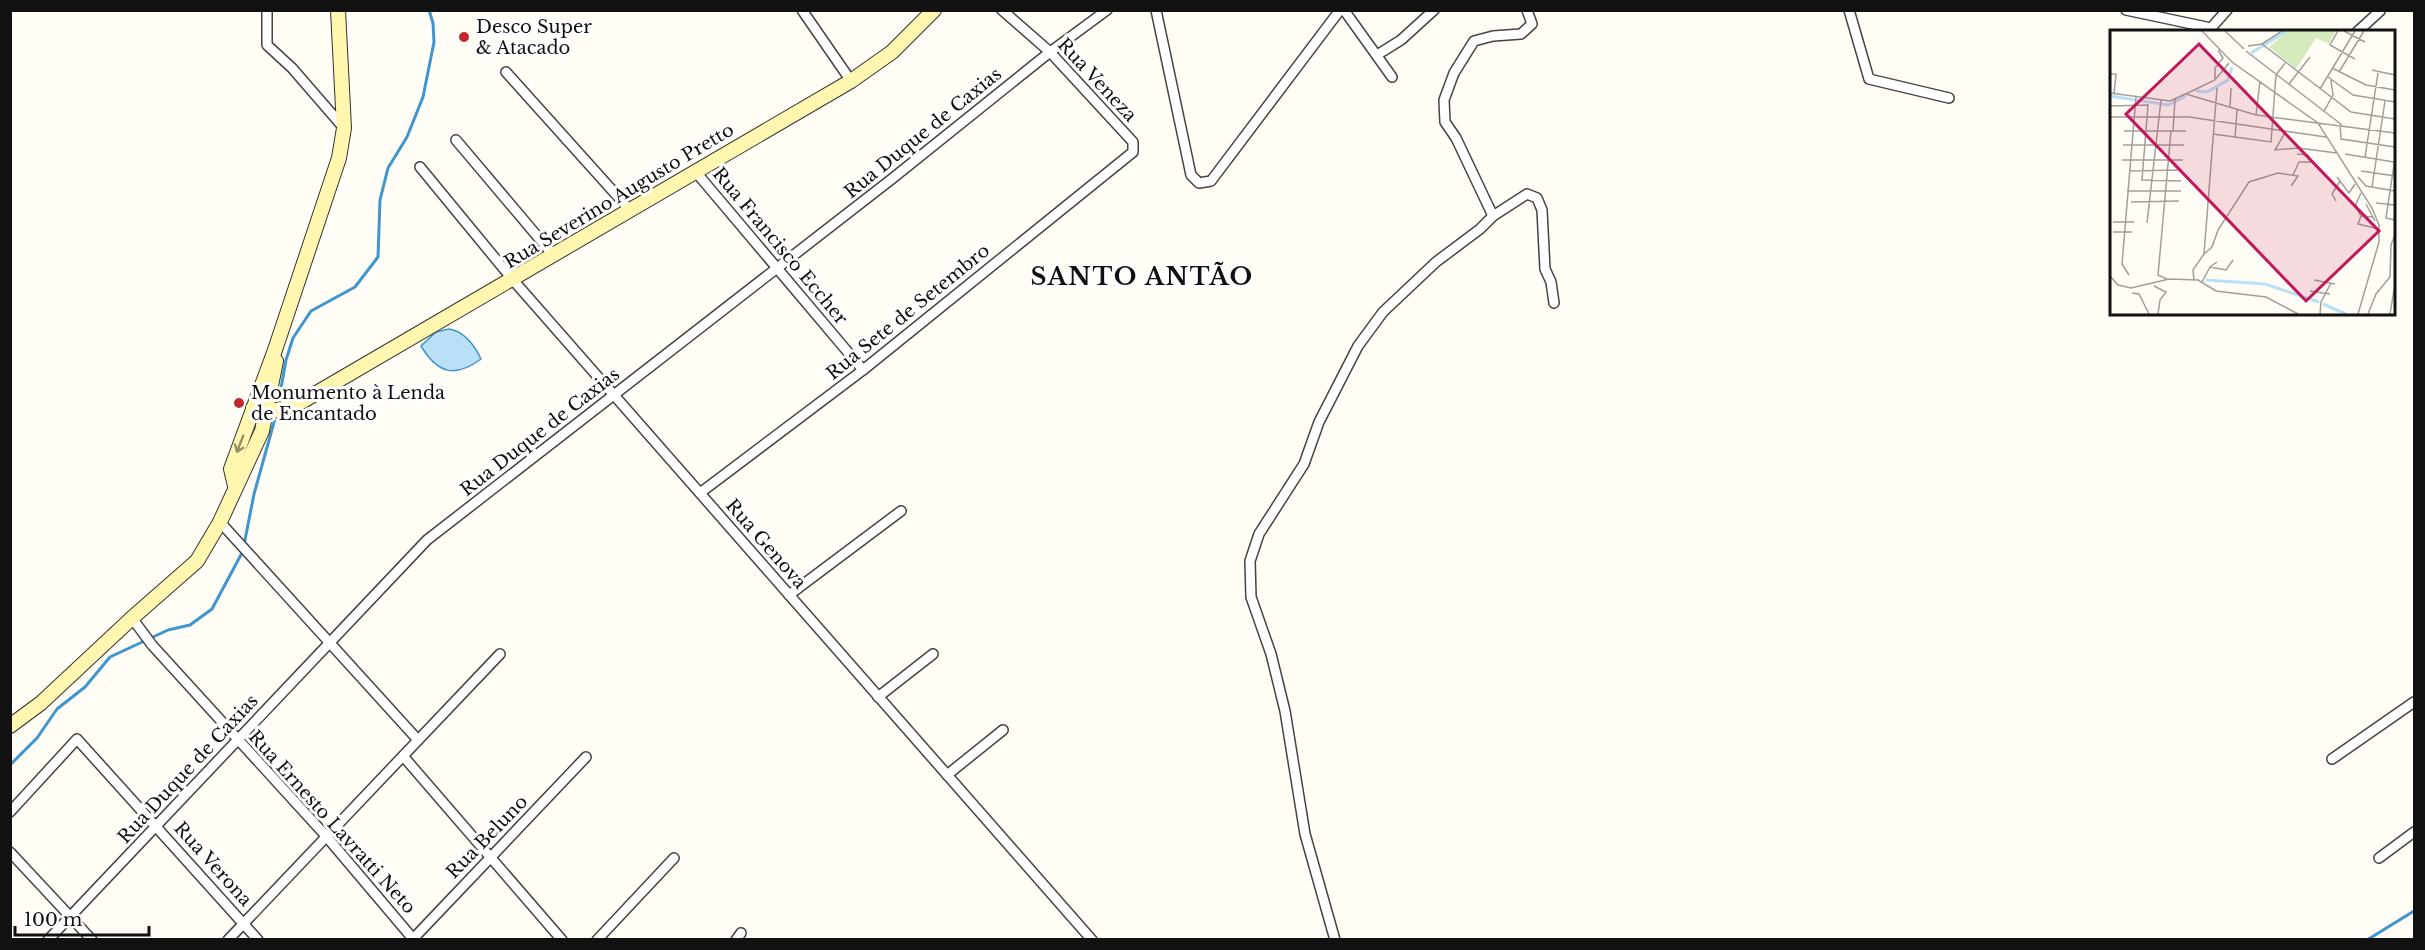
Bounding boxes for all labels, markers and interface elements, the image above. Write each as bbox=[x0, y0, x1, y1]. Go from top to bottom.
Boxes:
place label: Desco Super & Atacado bbox=[476, 16, 592, 59]
marker: Desco Super & Atacado bbox=[457, 30, 471, 44]
inset map bbox=[2110, 30, 2395, 315]
street label: Rua Veneza bbox=[1053, 34, 1141, 126]
street label: Rua Duque de Caxias bbox=[840, 63, 1006, 203]
street label: Rua Severino Augusto Pretto bbox=[500, 119, 738, 273]
street label: Rua Francisco Eccher bbox=[708, 163, 852, 329]
street label: Rua Sete de Setembro bbox=[822, 239, 994, 385]
district label: SANTO ANTÃO bbox=[1030, 261, 1254, 291]
street label: Rua Duque de Caxias bbox=[456, 363, 624, 501]
place label: Monumento à Lenda de Encantado bbox=[251, 382, 445, 425]
marker: Monumento à Lenda de Encantado bbox=[232, 396, 246, 410]
one-way arrow bbox=[234, 435, 245, 453]
street label: Rua Genova bbox=[721, 495, 811, 593]
street label: Rua Duque de Caxias bbox=[113, 690, 263, 848]
street label: Rua Ernesto Lavratti Neto bbox=[244, 726, 420, 918]
street label: Rua Beluno bbox=[442, 791, 532, 883]
street label: Rua Verona bbox=[169, 817, 257, 911]
scale bar bbox=[15, 899, 148, 937]
text: 100 m bbox=[24, 909, 82, 931]

